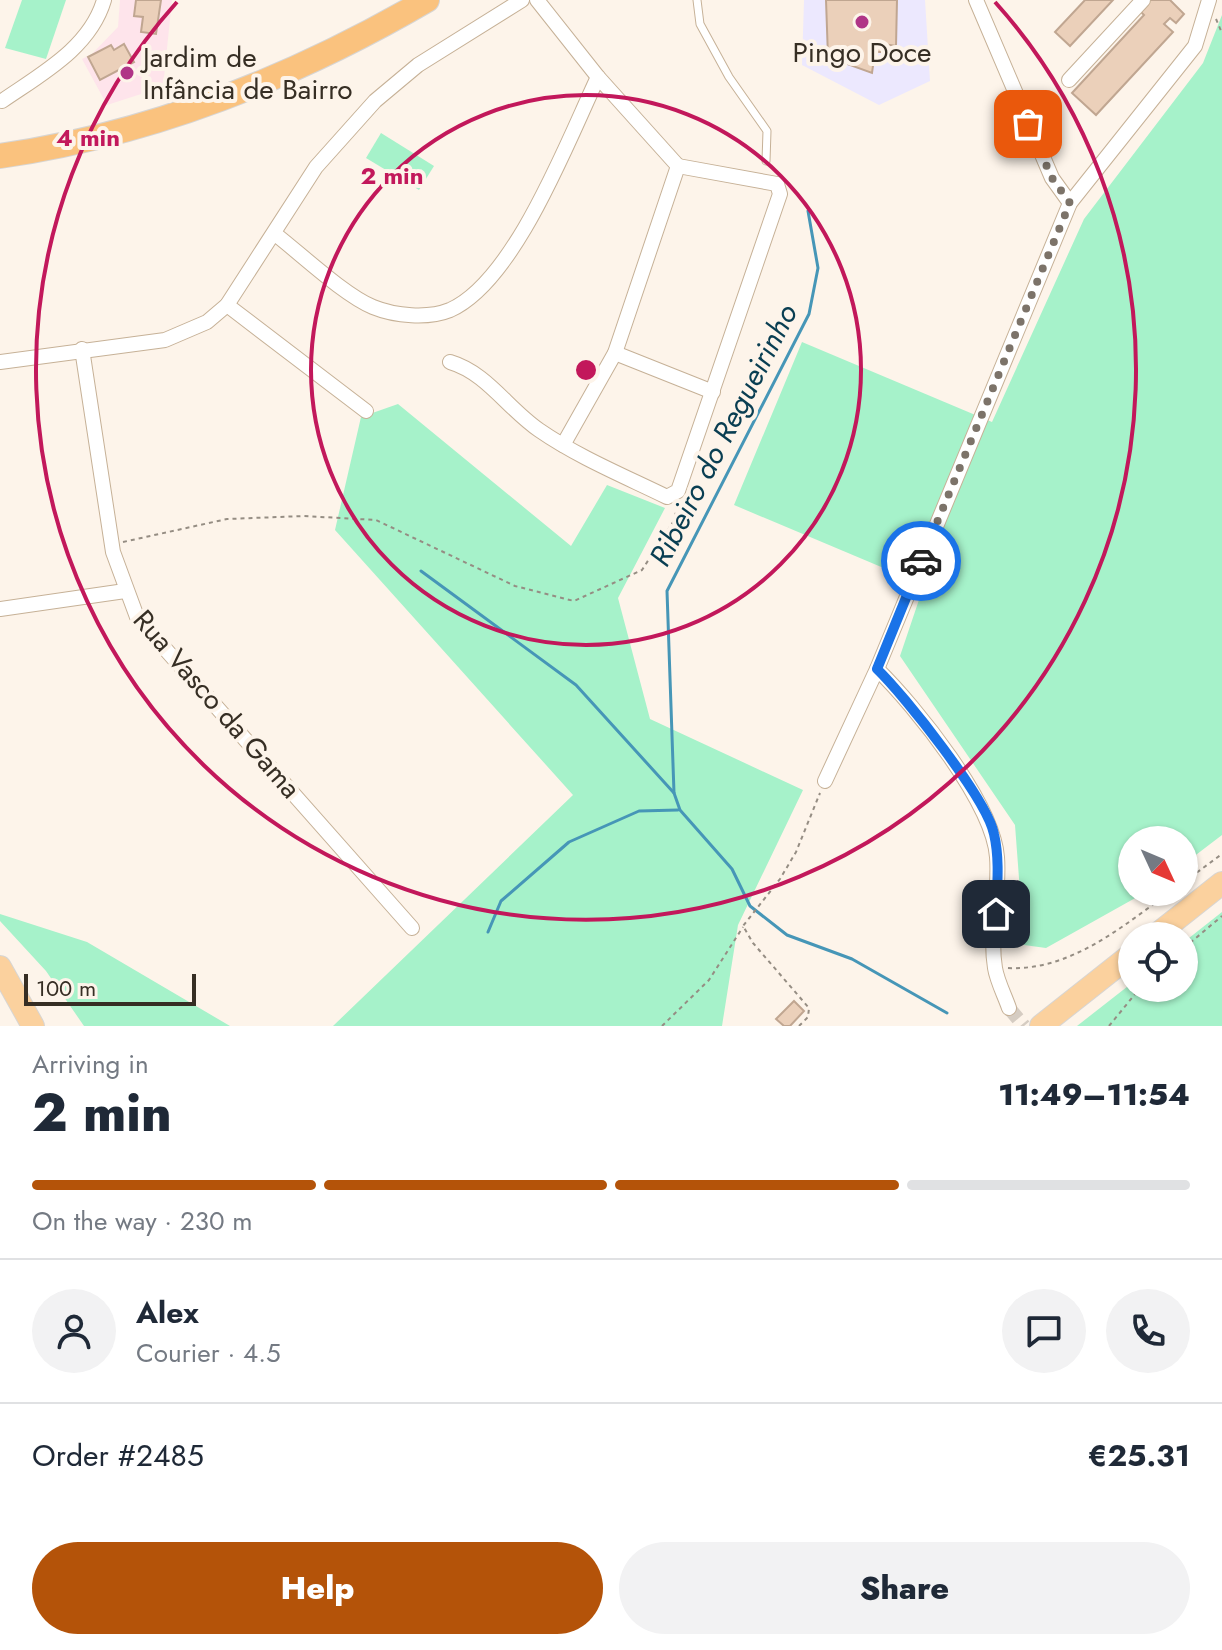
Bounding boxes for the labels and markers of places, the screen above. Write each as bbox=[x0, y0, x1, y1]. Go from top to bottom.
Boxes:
marker: Pingo Doce bbox=[853, 13, 871, 31]
place label: Pingo Doce bbox=[792, 32, 932, 73]
place label: Jardim de Infância de Bairro bbox=[139, 37, 353, 110]
marker: Jardim de Infância de Bairro bbox=[118, 64, 136, 82]
pin bbox=[994, 90, 1062, 158]
centre of rings bbox=[572, 356, 600, 384]
pin bbox=[962, 880, 1030, 948]

